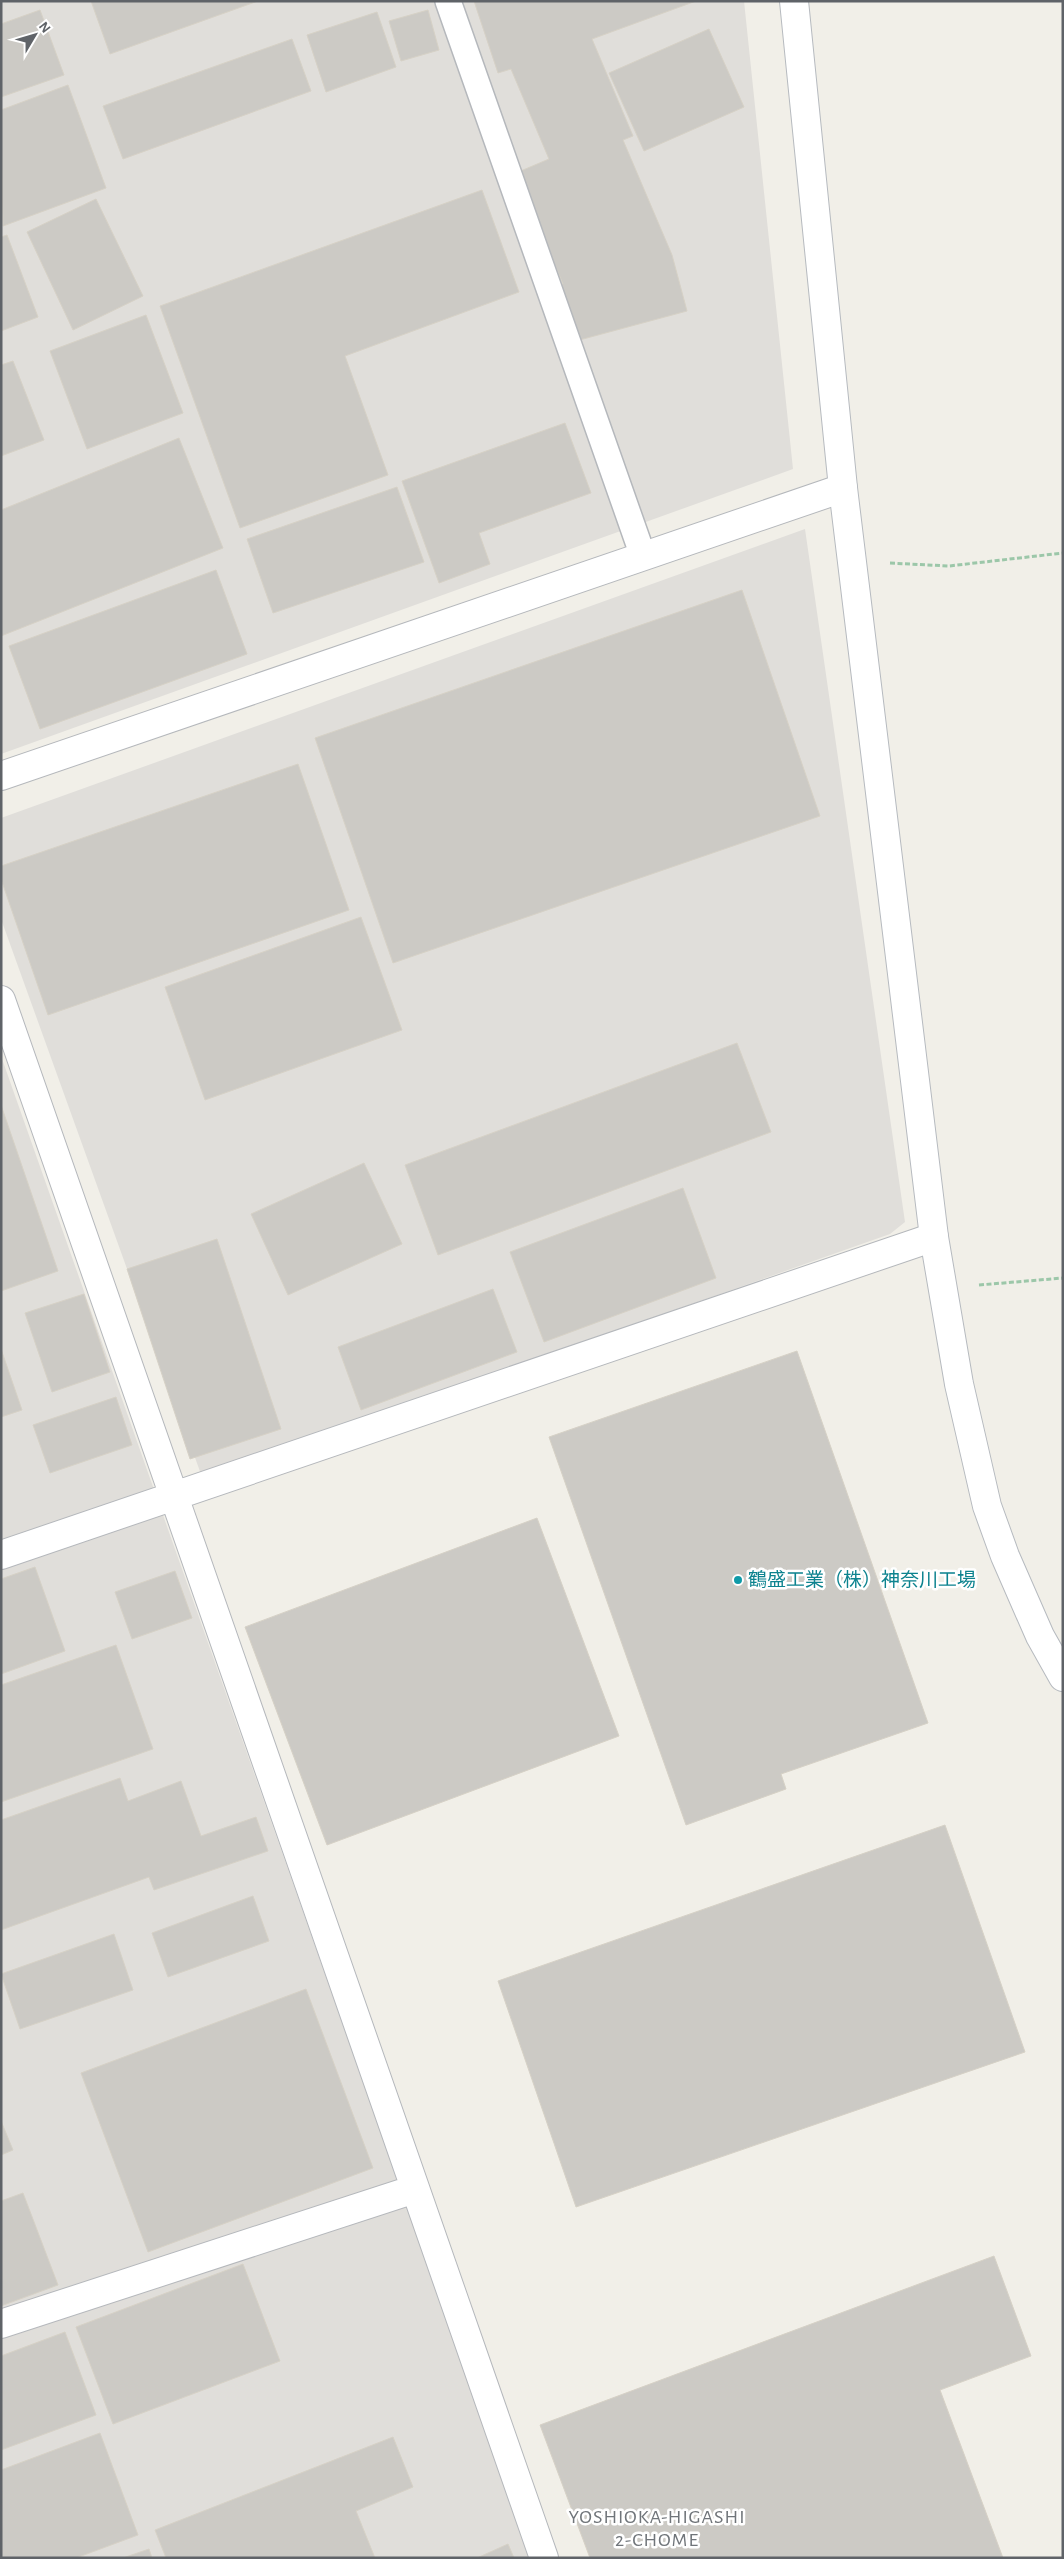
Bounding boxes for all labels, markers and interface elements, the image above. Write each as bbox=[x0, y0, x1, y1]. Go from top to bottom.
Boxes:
north arrow bbox=[10, 10, 60, 60]
text: N bbox=[36, 19, 53, 36]
place label: 鶴盛工業（株）神奈川工場 bbox=[748, 1569, 976, 1590]
marker: 鶴盛工業（株）神奈川工場 bbox=[732, 1574, 744, 1586]
district label: YOSHIOKA-HIGASHI 2-CHOME bbox=[568, 2507, 746, 2550]

